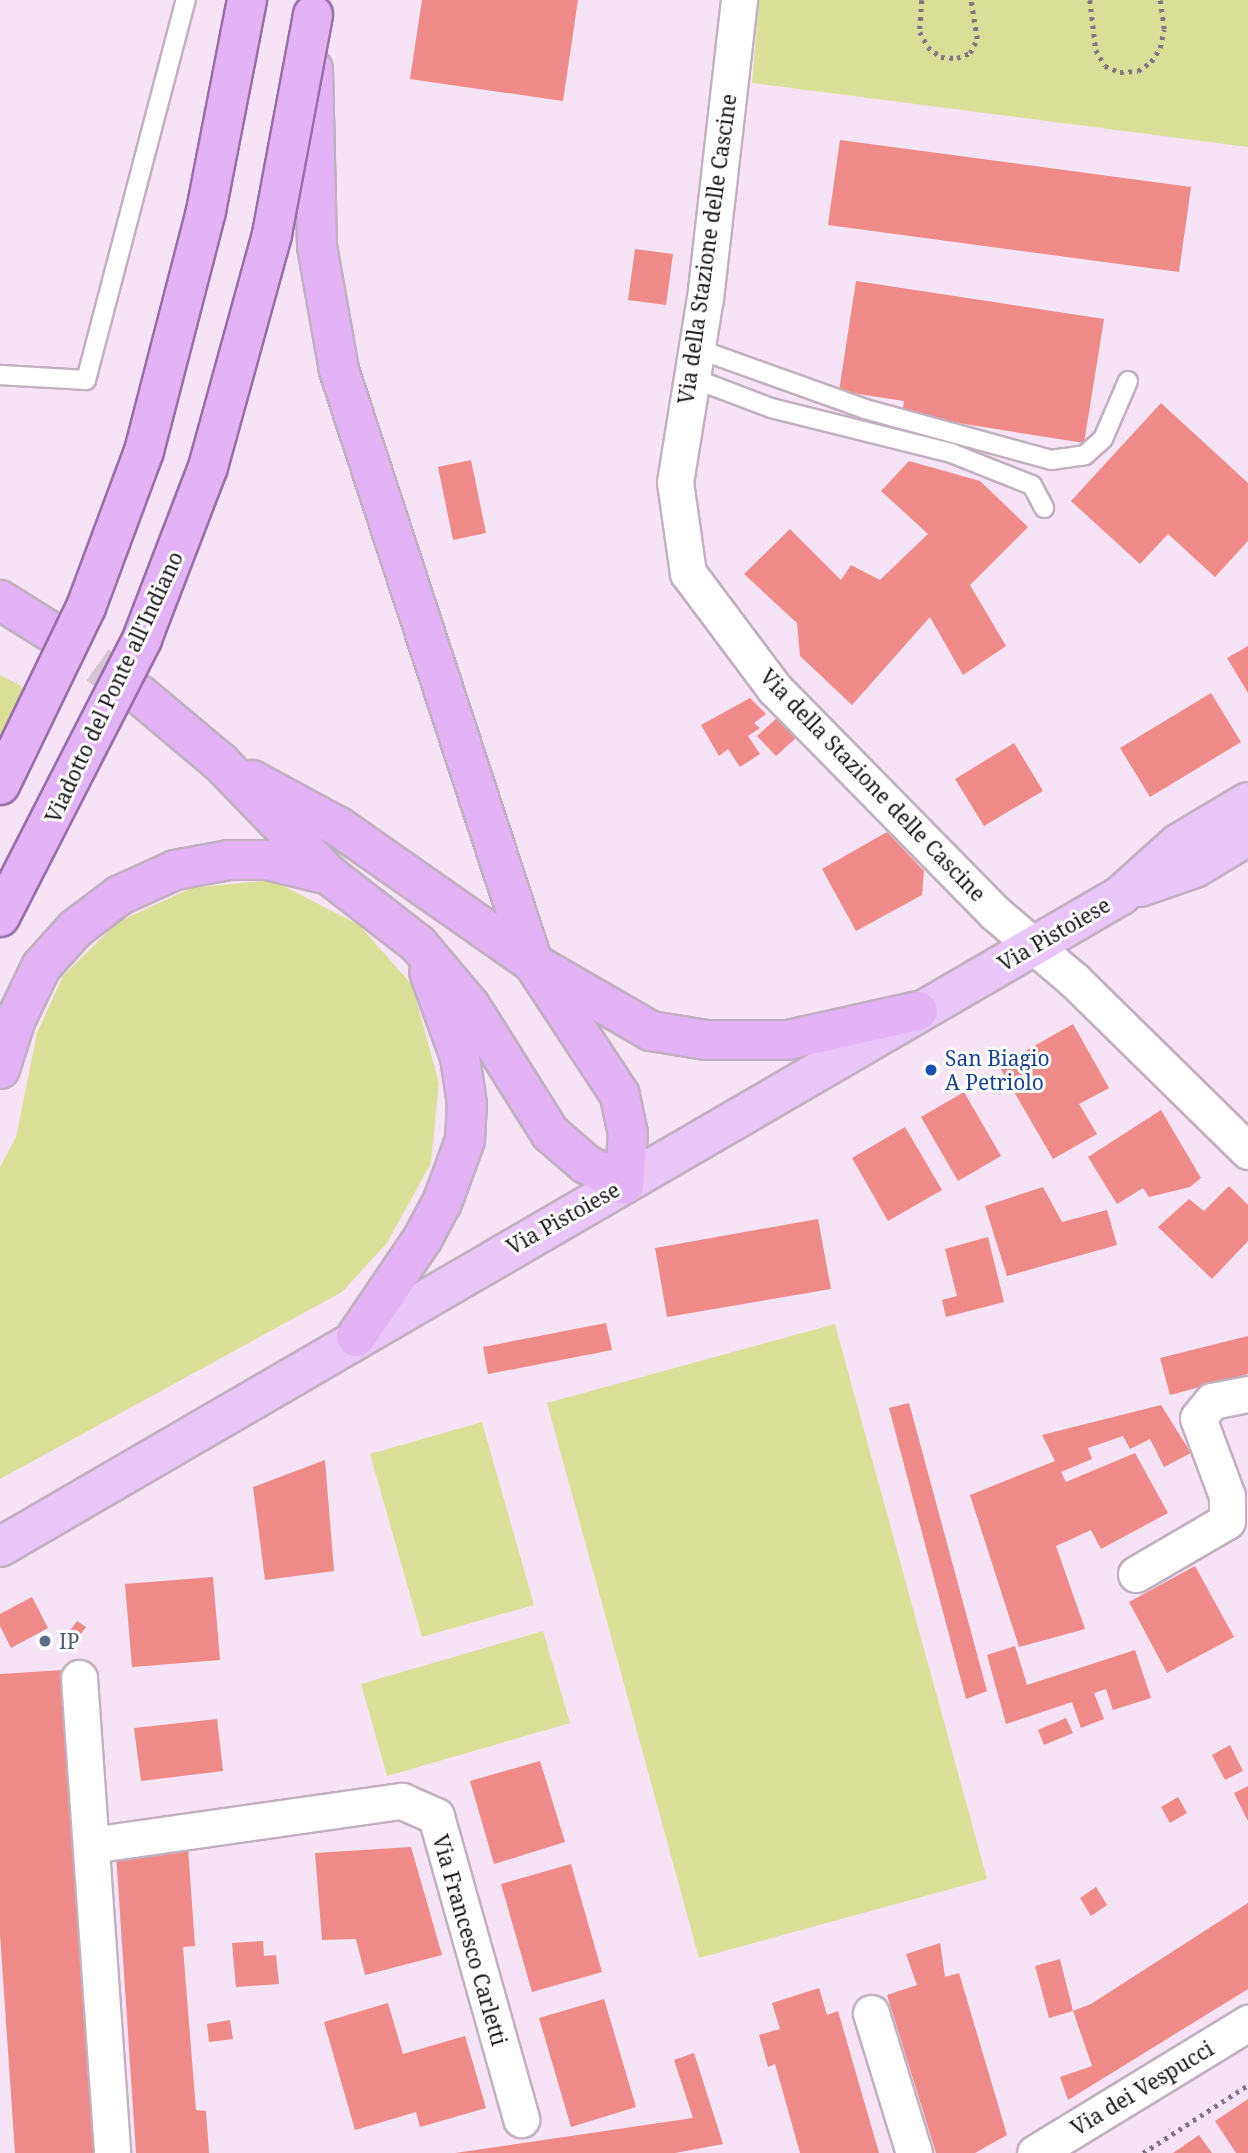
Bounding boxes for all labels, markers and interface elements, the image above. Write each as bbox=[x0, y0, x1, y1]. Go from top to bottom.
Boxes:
street label: Via della Stazione delle Cascine bbox=[673, 92, 741, 406]
street label: Viadotto del Ponte all'Indiano bbox=[40, 547, 188, 827]
street label: Via della Stazione delle Cascine bbox=[755, 664, 991, 906]
street label: Via Pistoiese bbox=[993, 892, 1115, 976]
place label: San Biagio A Petriolo bbox=[945, 1045, 1050, 1095]
marker: San Biagio A Petriolo bbox=[923, 1062, 939, 1078]
street label: Via Pistoiese bbox=[502, 1177, 624, 1259]
place label: IP bbox=[59, 1628, 79, 1654]
marker: IP bbox=[37, 1633, 53, 1649]
street label: Via Francesco Carletti bbox=[428, 1832, 512, 2048]
street label: Via dei Vespucci bbox=[1066, 2036, 1218, 2140]

